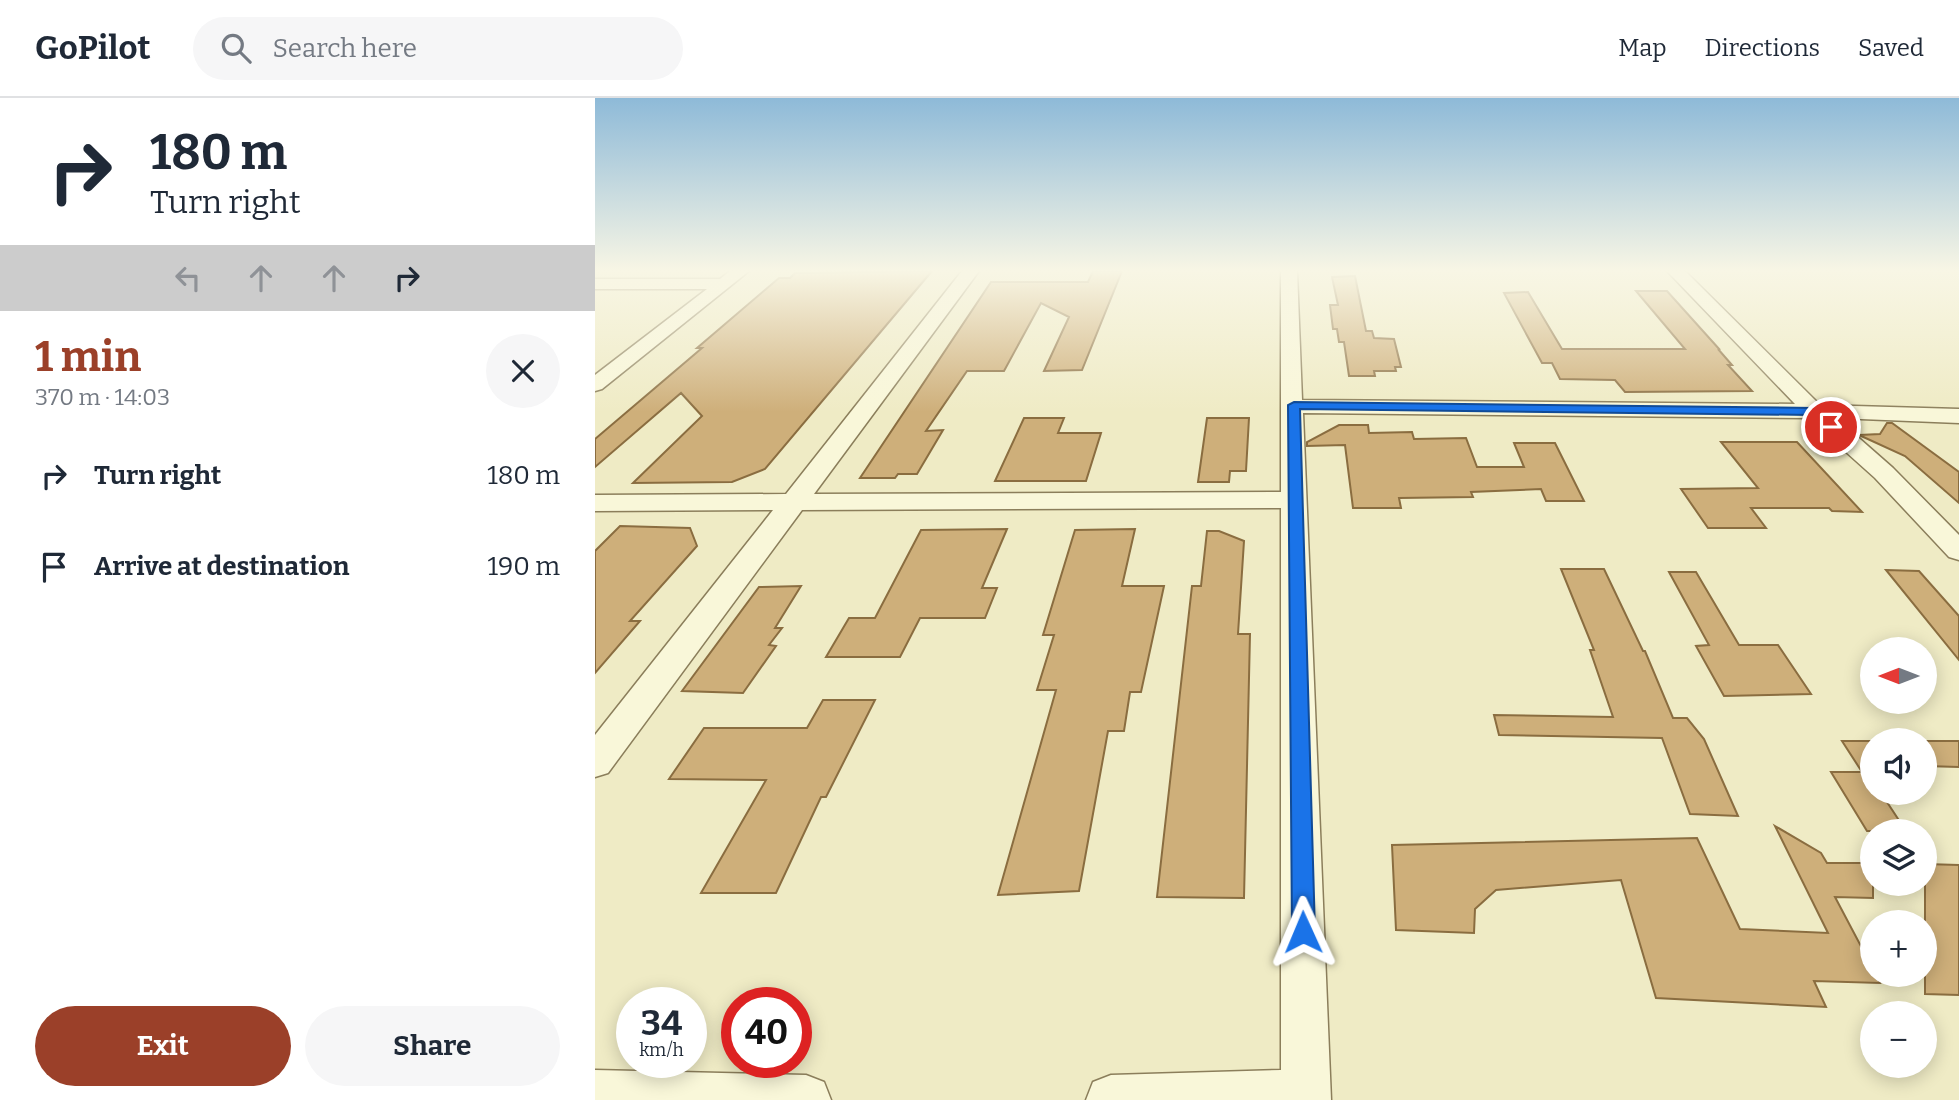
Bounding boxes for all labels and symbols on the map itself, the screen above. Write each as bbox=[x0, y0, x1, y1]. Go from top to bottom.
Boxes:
pin bbox=[1801, 397, 1861, 457]
north arrow bbox=[1860, 637, 1937, 714]
position arrow bbox=[1266, 895, 1340, 969]
speed limit sign: 40 bbox=[721, 987, 812, 1078]

